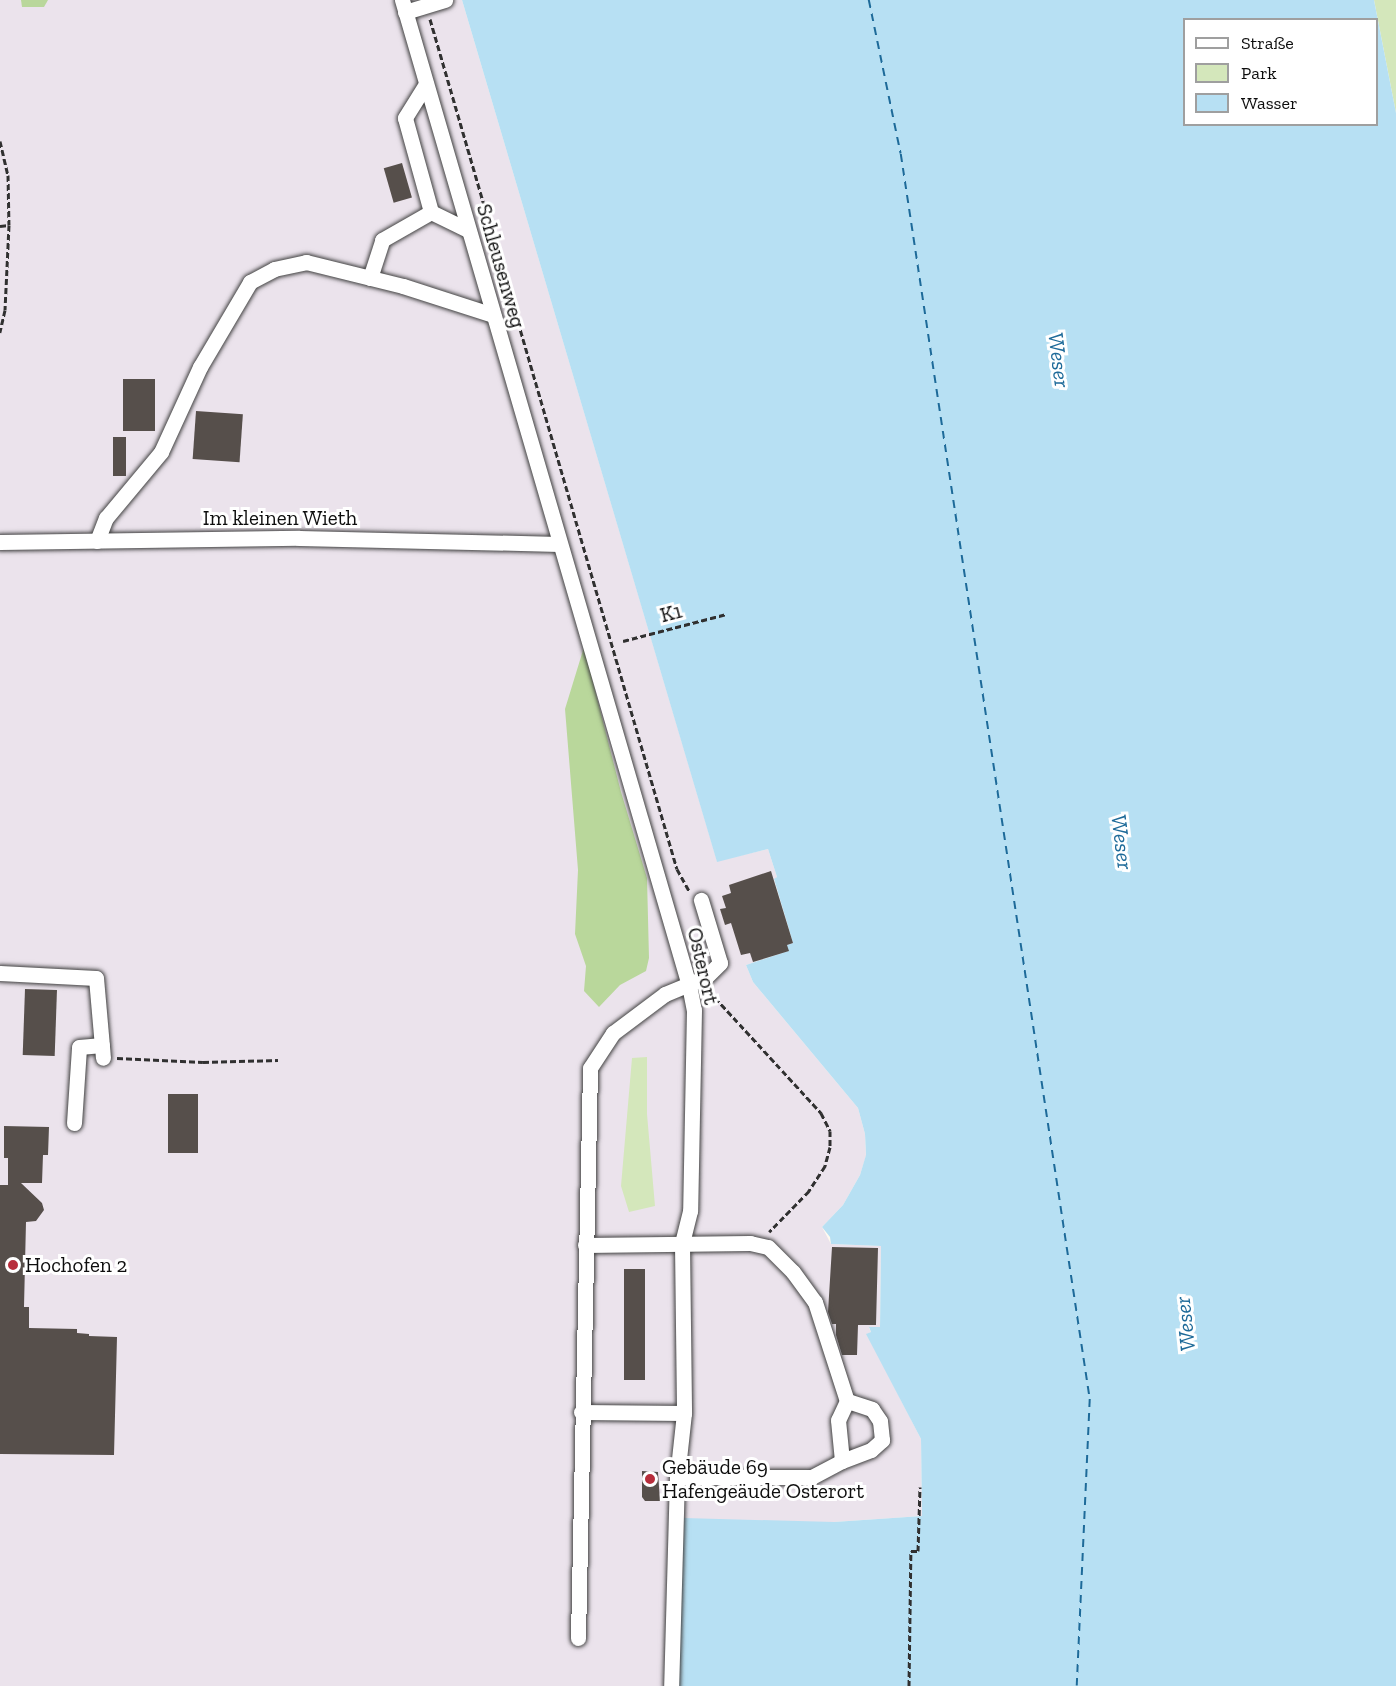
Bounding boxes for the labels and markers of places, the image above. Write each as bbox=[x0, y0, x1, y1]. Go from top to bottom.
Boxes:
place label: Hochofen 2 bbox=[25, 1252, 127, 1278]
marker: Hochofen 2 bbox=[6, 1258, 20, 1272]
place label: Gebäude 69 Hafengeäude Osterort bbox=[662, 1454, 864, 1504]
marker: Gebäude 69 Hafengeäude Osterort bbox=[643, 1472, 657, 1486]

